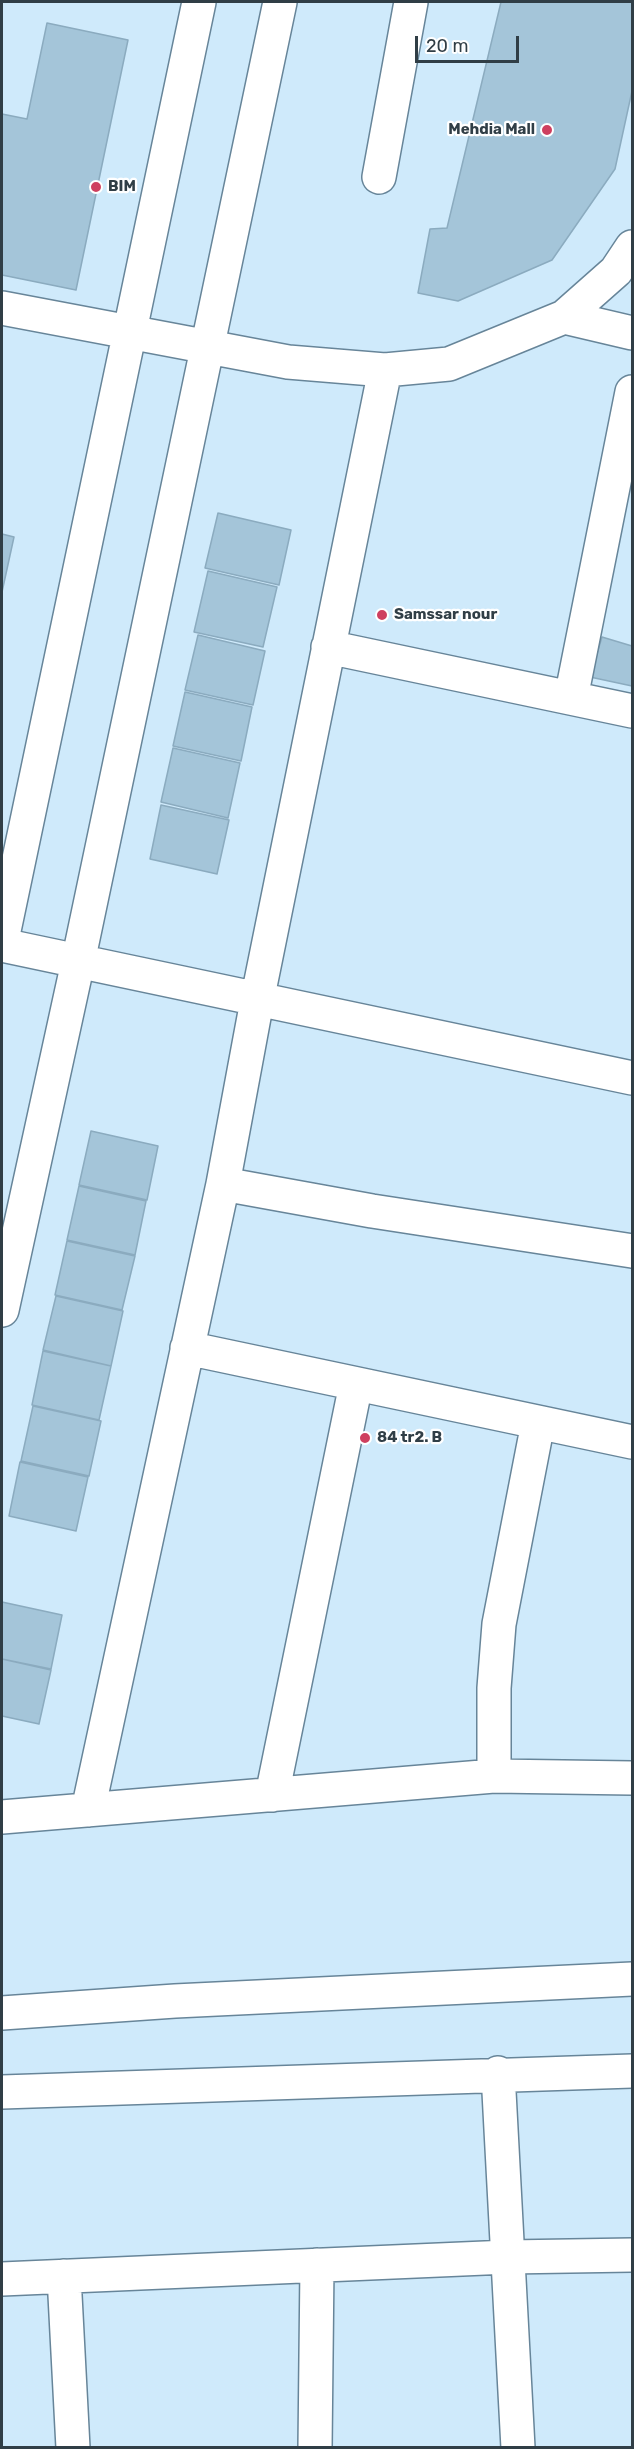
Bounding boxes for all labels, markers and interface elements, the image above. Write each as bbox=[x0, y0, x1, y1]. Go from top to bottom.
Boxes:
scale bar bbox=[418, 24, 522, 62]
text: 20 m bbox=[426, 35, 468, 57]
place label: Mehdia Mall bbox=[448, 121, 535, 139]
marker: Mehdia Mall bbox=[540, 123, 554, 137]
place label: BIM bbox=[108, 178, 136, 196]
marker: BIM bbox=[89, 180, 103, 194]
place label: Samssar nour bbox=[394, 606, 497, 624]
marker: Samssar nour bbox=[375, 608, 389, 622]
place label: 84 tr2. B bbox=[377, 1429, 442, 1447]
marker: 84 tr2. B bbox=[358, 1431, 372, 1445]

